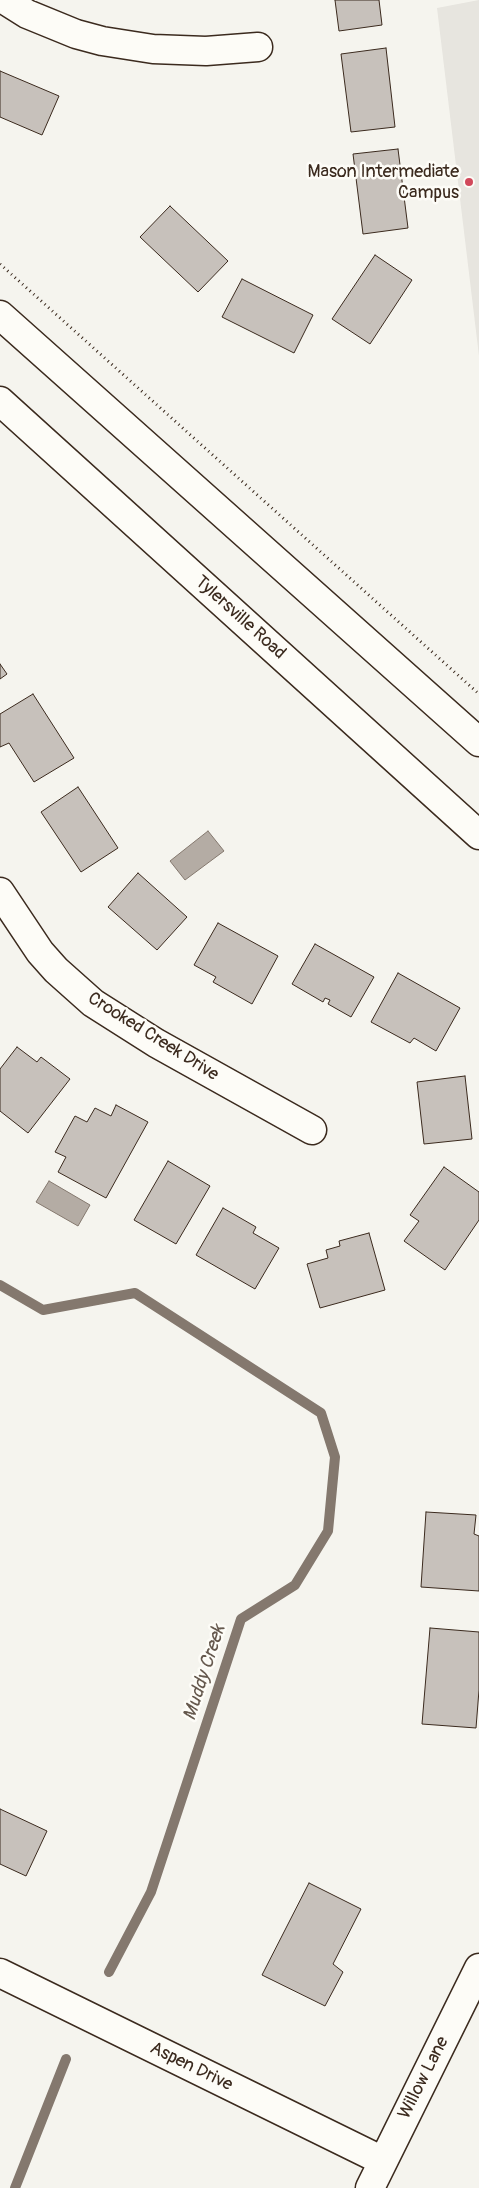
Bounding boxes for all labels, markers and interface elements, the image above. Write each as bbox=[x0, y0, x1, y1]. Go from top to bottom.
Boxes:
place label: Mason Intermediate Campus bbox=[308, 161, 459, 203]
marker: Mason Intermediate Campus bbox=[463, 176, 475, 188]
street label: Tylersville Road bbox=[190, 572, 290, 664]
street label: Crooked Creek Drive bbox=[84, 988, 222, 1086]
water label: Muddy Creek bbox=[179, 1622, 231, 1724]
street label: Willow Lane bbox=[394, 2033, 454, 2123]
street label: Aspen Drive bbox=[146, 2038, 236, 2096]

